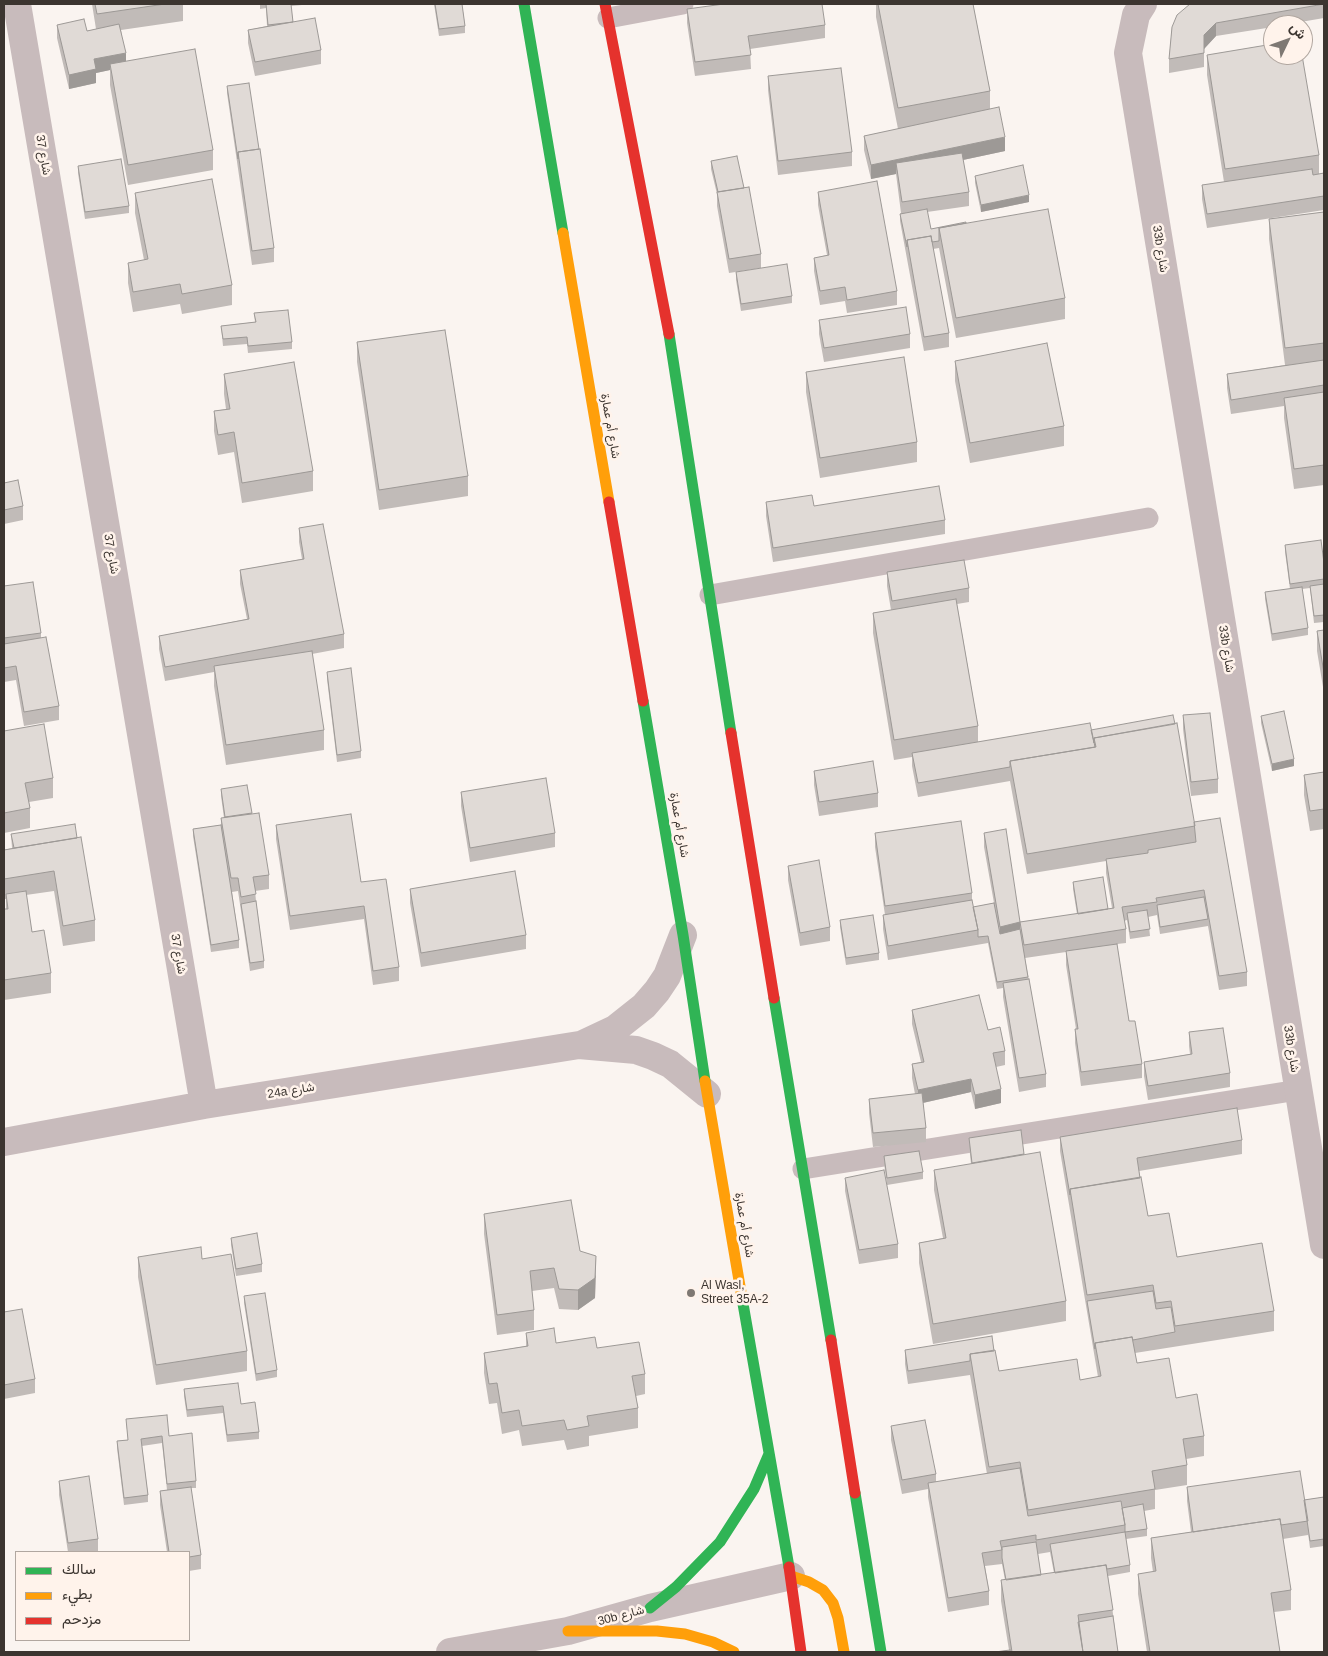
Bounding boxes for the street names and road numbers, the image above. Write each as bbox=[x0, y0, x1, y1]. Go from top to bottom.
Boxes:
street label: شارع 37 bbox=[32, 134, 54, 176]
street label: 33b شارع bbox=[1149, 224, 1171, 274]
street label: شارع أم عمارة bbox=[597, 392, 623, 460]
street label: شارع 37 bbox=[100, 533, 122, 575]
street label: 33b شارع bbox=[1215, 624, 1237, 674]
street label: شارع أم عمارة bbox=[666, 791, 692, 859]
street label: شارع 37 bbox=[167, 933, 189, 975]
street label: 33b شارع bbox=[1280, 1024, 1302, 1074]
street label: 24a شارع bbox=[266, 1080, 316, 1102]
street label: شارع أم عمارة bbox=[731, 1191, 757, 1259]
street label: 30b شارع bbox=[596, 1603, 646, 1629]

